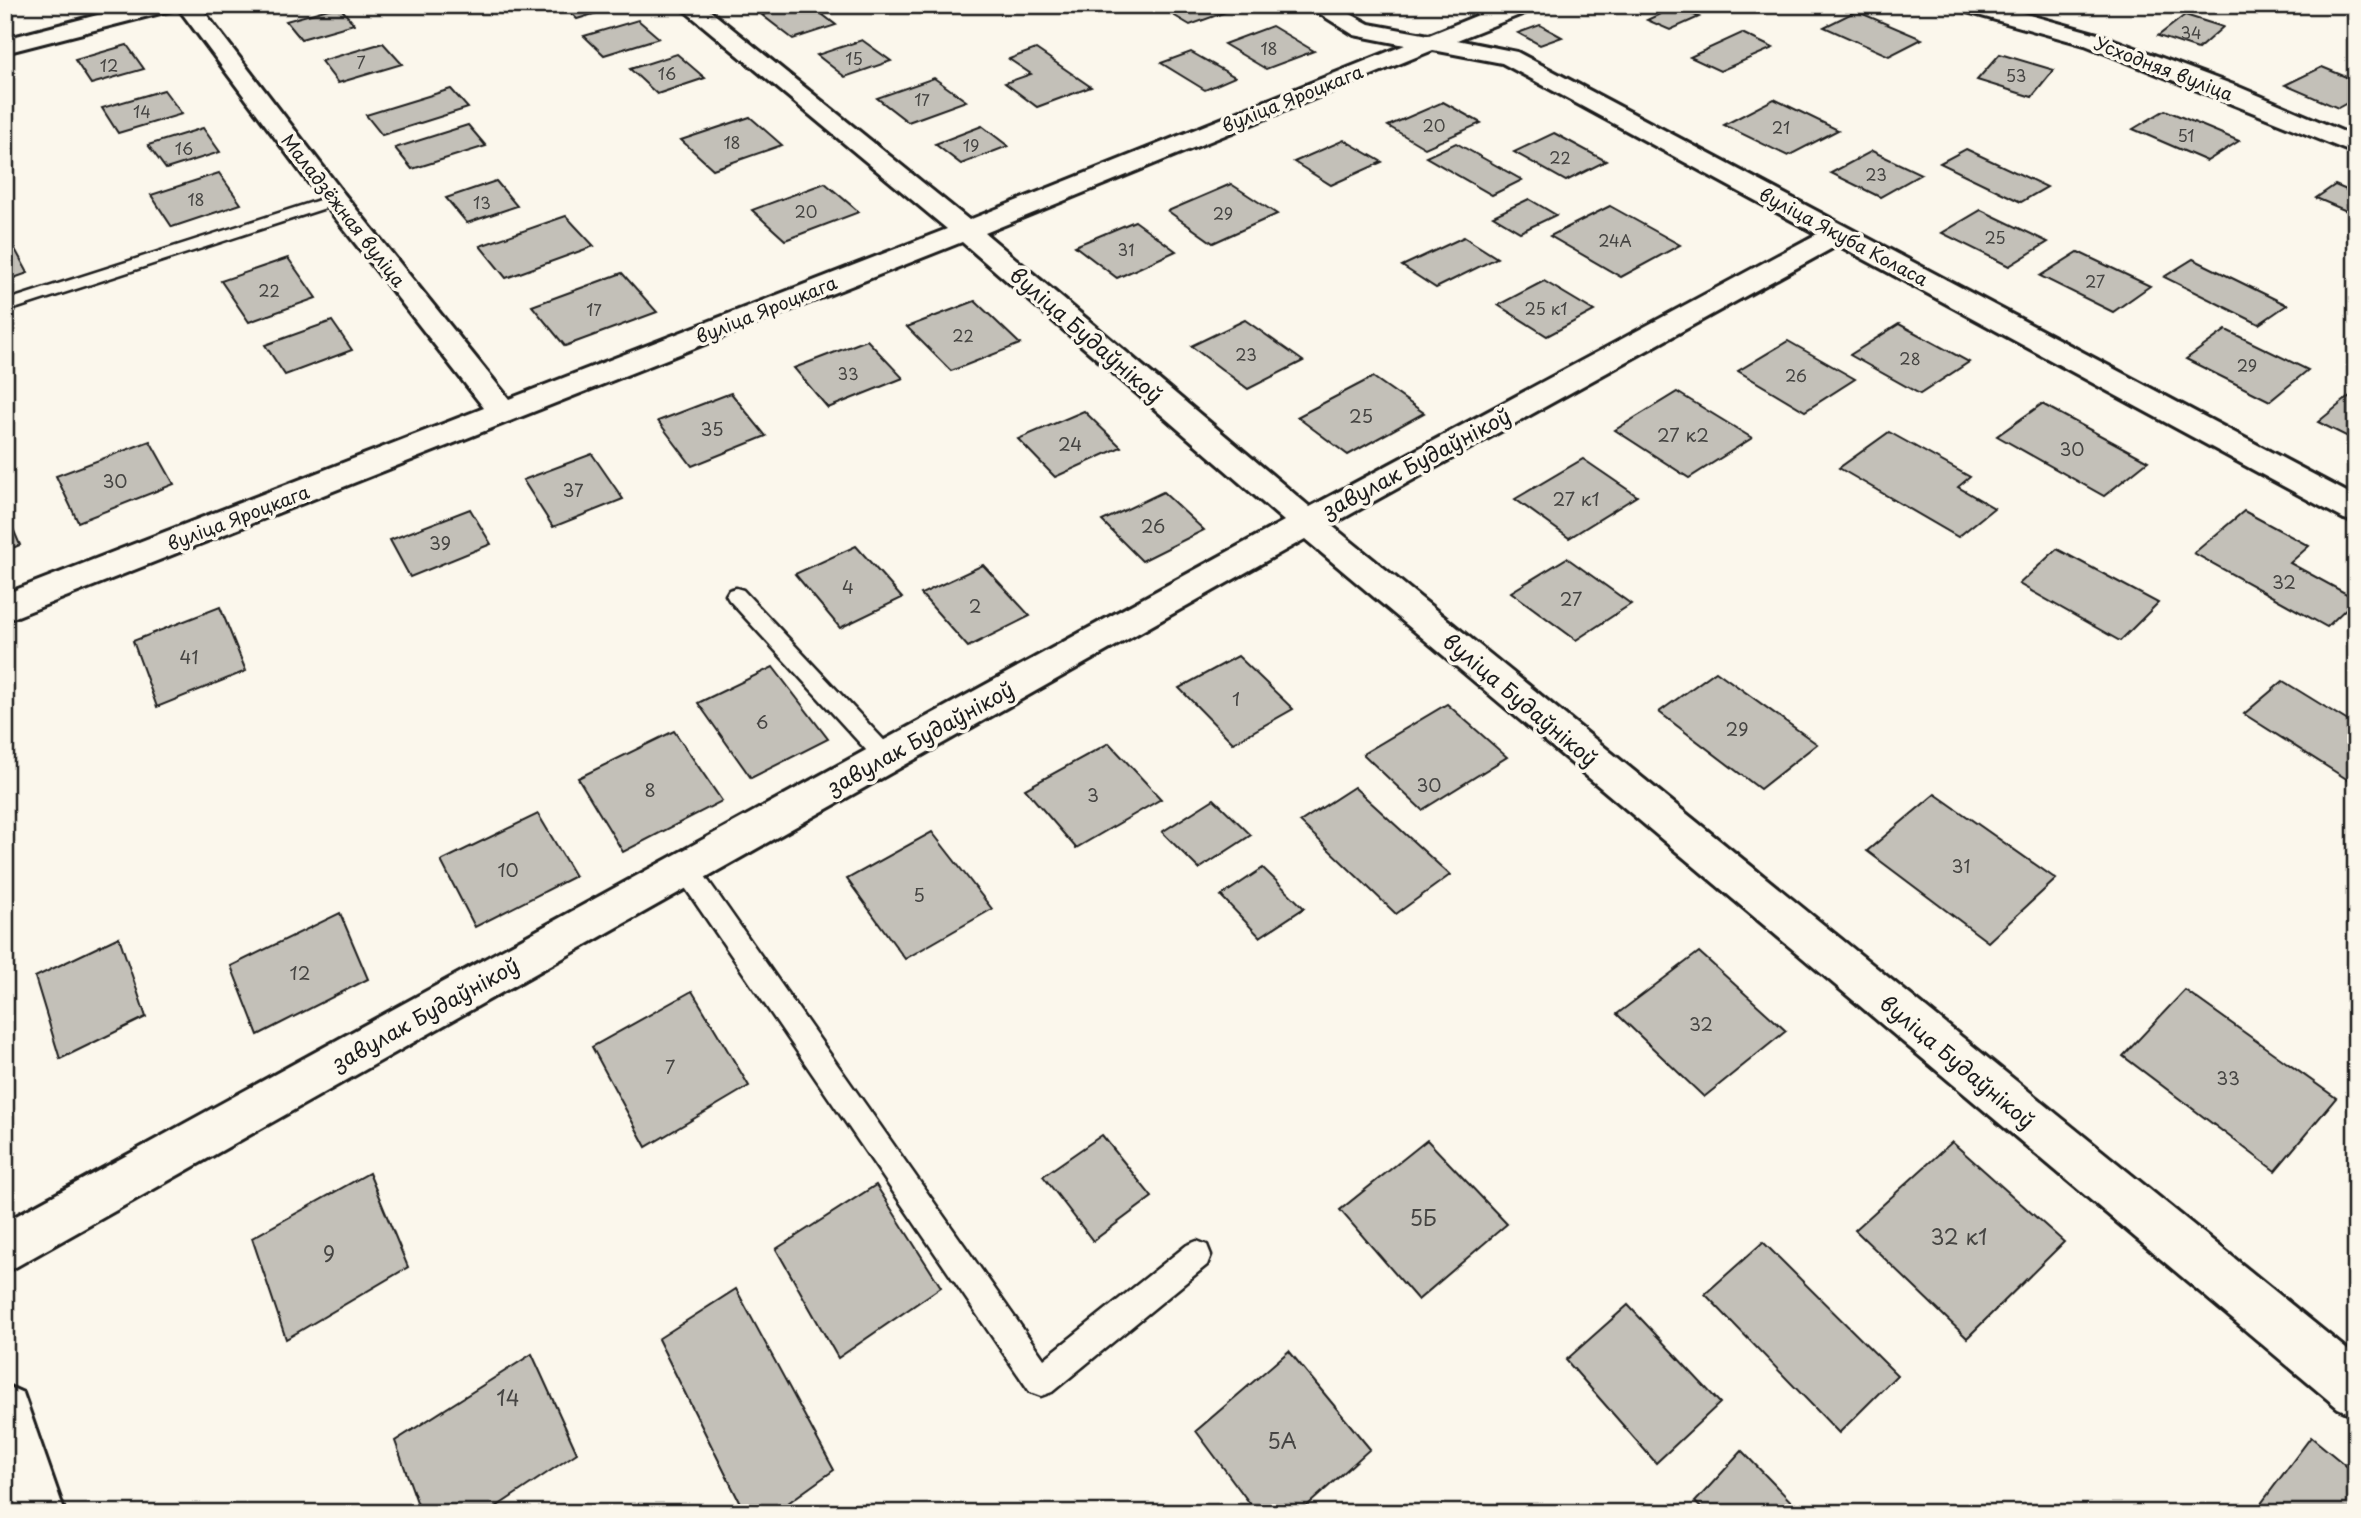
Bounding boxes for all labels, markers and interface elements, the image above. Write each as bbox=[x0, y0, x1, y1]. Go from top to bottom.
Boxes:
house number: 34 bbox=[2180, 20, 2202, 44]
street label: Усходняя вуліца bbox=[2091, 29, 2237, 107]
house number: 18 bbox=[1260, 36, 1278, 60]
house number: 15 bbox=[845, 46, 863, 70]
house number: 7 bbox=[356, 50, 366, 74]
house number: 12 bbox=[100, 53, 118, 77]
street label: вуліца Яроцкага bbox=[1217, 57, 1367, 139]
house number: 16 bbox=[658, 61, 676, 85]
house number: 53 bbox=[2006, 63, 2026, 87]
house number: 17 bbox=[914, 87, 930, 111]
house number: 14 bbox=[133, 99, 151, 123]
house number: 20 bbox=[1423, 113, 1445, 137]
house number: 21 bbox=[1772, 115, 1790, 139]
house number: 51 bbox=[2177, 123, 2195, 147]
street label: Маладзёжная вуліца bbox=[275, 128, 413, 292]
house number: 18 bbox=[723, 130, 741, 154]
house number: 19 bbox=[963, 133, 979, 157]
house number: 16 bbox=[175, 136, 193, 160]
house number: 22 bbox=[1549, 145, 1571, 169]
house number: 23 bbox=[1865, 162, 1887, 186]
street label: вуліца Якуба Коласа bbox=[1755, 180, 1934, 292]
house number: 18 bbox=[187, 187, 205, 211]
house number: 13 bbox=[473, 190, 491, 214]
house number: 20 bbox=[795, 199, 817, 223]
house number: 29 bbox=[1213, 201, 1233, 225]
house number: 25 bbox=[1984, 225, 2006, 249]
house number: 24А bbox=[1598, 228, 1632, 252]
house number: 31 bbox=[1118, 237, 1134, 261]
street label: вуліца Будаўнікоў bbox=[1003, 258, 1171, 410]
street label: вуліца Яроцкага bbox=[691, 268, 841, 350]
house number: 27 bbox=[2085, 269, 2105, 293]
house number: 22 bbox=[258, 278, 280, 302]
house number: 25 к1 bbox=[1525, 296, 1567, 320]
house number: 17 bbox=[586, 297, 602, 321]
house number: 22 bbox=[952, 323, 974, 347]
house number: 23 bbox=[1235, 342, 1257, 366]
house number: 28 bbox=[1899, 346, 1921, 370]
house number: 29 bbox=[2237, 353, 2257, 377]
house number: 33 bbox=[837, 361, 859, 385]
house number: 26 bbox=[1785, 363, 1807, 387]
street label: завулак Будаўнікоў bbox=[1315, 399, 1516, 526]
house number: 25 bbox=[1349, 402, 1373, 429]
house number: 35 bbox=[700, 415, 724, 442]
house number: 27 к2 bbox=[1657, 421, 1709, 448]
house number: 24 bbox=[1058, 430, 1082, 457]
house number: 30 bbox=[2059, 435, 2085, 462]
house number: 30 bbox=[102, 467, 128, 494]
house number: 37 bbox=[562, 476, 584, 503]
street label: вуліца Яроцкага bbox=[163, 477, 314, 557]
house number: 27 к1 bbox=[1552, 485, 1600, 512]
house number: 26 bbox=[1141, 512, 1165, 539]
house number: 39 bbox=[429, 529, 451, 556]
house number: 32 bbox=[2272, 568, 2296, 595]
house number: 4 bbox=[842, 573, 854, 600]
house number: 27 bbox=[1560, 585, 1582, 612]
house number: 2 bbox=[969, 592, 981, 619]
street label: вуліца Будаўнікоў bbox=[1437, 625, 1605, 773]
house number: 41 bbox=[180, 643, 198, 670]
street label: завулак Будаўнікоў bbox=[820, 672, 1019, 802]
house number: 1 bbox=[1232, 685, 1240, 712]
house number: 6 bbox=[756, 708, 768, 735]
house number: 29 bbox=[1726, 715, 1748, 742]
house number: 30 bbox=[1416, 771, 1442, 798]
house number: 8 bbox=[644, 776, 656, 803]
house number: 3 bbox=[1087, 781, 1099, 808]
house number: 31 bbox=[1952, 852, 1970, 879]
house number: 10 bbox=[497, 856, 519, 883]
house number: 5 bbox=[913, 881, 925, 908]
street label: завулак Будаўнікоў bbox=[325, 948, 524, 1078]
house number: 12 bbox=[290, 959, 310, 986]
street label: вуліца Будаўнікоў bbox=[1874, 987, 2042, 1135]
house number: 32 bbox=[1689, 1010, 1713, 1037]
house number: 7 bbox=[665, 1053, 675, 1080]
house number: 33 bbox=[2216, 1064, 2240, 1091]
house number: 5Б bbox=[1409, 1201, 1437, 1233]
house number: 32 к1 bbox=[1931, 1220, 1987, 1252]
house number: 9 bbox=[323, 1237, 335, 1269]
house number: 14 bbox=[496, 1381, 520, 1413]
house number: 5А bbox=[1267, 1424, 1297, 1456]

